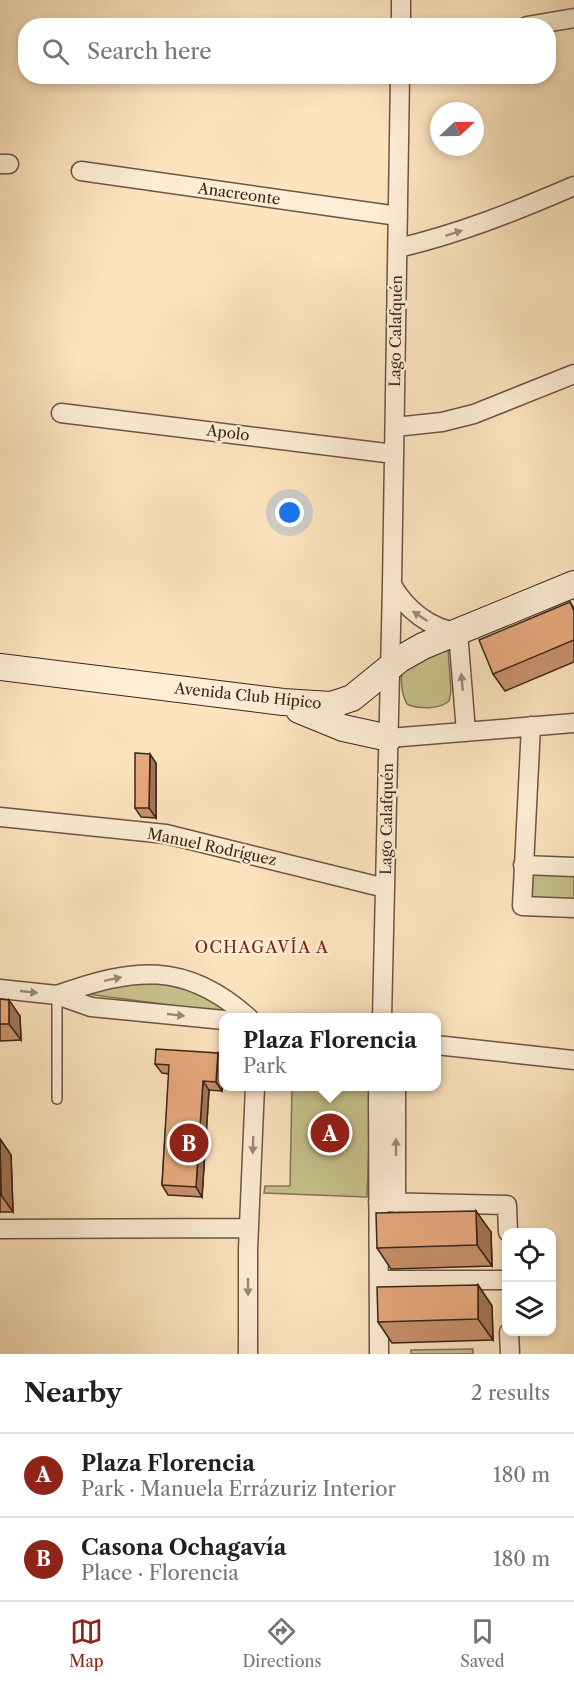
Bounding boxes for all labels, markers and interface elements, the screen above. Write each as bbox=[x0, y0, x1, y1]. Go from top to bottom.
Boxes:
search box bbox=[18, 18, 556, 84]
icon: search bbox=[39, 35, 72, 68]
text: Search here bbox=[87, 38, 212, 65]
north arrow bbox=[430, 102, 484, 156]
street label: Anacreonte bbox=[196, 178, 282, 209]
one-way arrow bbox=[445, 228, 463, 237]
street label: Lago Calafquén bbox=[385, 274, 406, 387]
street label: Apolo bbox=[204, 420, 251, 445]
your location bbox=[275, 498, 304, 527]
one-way arrow bbox=[411, 610, 428, 621]
one-way arrow bbox=[457, 672, 467, 691]
street label: Avenida Club Hípico bbox=[173, 678, 323, 713]
street label: Lago Calafquén bbox=[376, 762, 397, 875]
street label: Manuel Rodríguez bbox=[146, 824, 279, 870]
district label: OCHAGAVÍA A bbox=[195, 937, 329, 957]
one-way arrow bbox=[104, 973, 122, 983]
one-way arrow bbox=[19, 987, 38, 997]
one-way arrow bbox=[167, 1011, 186, 1020]
popup bbox=[219, 1013, 441, 1091]
text: Plaza Florencia bbox=[243, 1027, 417, 1054]
text: Park bbox=[243, 1054, 286, 1078]
pin: A bbox=[310, 1110, 350, 1156]
pin: B bbox=[170, 1120, 208, 1166]
one-way arrow bbox=[248, 1135, 258, 1154]
one-way arrow bbox=[391, 1138, 401, 1157]
map controls bbox=[502, 1228, 556, 1336]
button: locate bbox=[502, 1228, 556, 1282]
one-way arrow bbox=[243, 1277, 253, 1296]
button: layers bbox=[502, 1282, 556, 1336]
text: Nearby bbox=[24, 1377, 122, 1409]
text: 2 results bbox=[471, 1381, 550, 1405]
text: Plaza Florencia bbox=[81, 1450, 255, 1477]
text: A bbox=[36, 1463, 51, 1487]
text: 180 m bbox=[493, 1463, 550, 1487]
text: Park · Manuela Errázuriz Interior bbox=[81, 1477, 396, 1501]
text: Casona Ochagavía bbox=[81, 1534, 286, 1561]
text: B bbox=[36, 1547, 51, 1571]
text: 180 m bbox=[493, 1547, 550, 1571]
text: Place · Florencia bbox=[81, 1561, 239, 1585]
tab: Map bbox=[69, 1615, 104, 1671]
tab: Directions bbox=[242, 1615, 321, 1671]
tab: Saved bbox=[460, 1615, 505, 1671]

